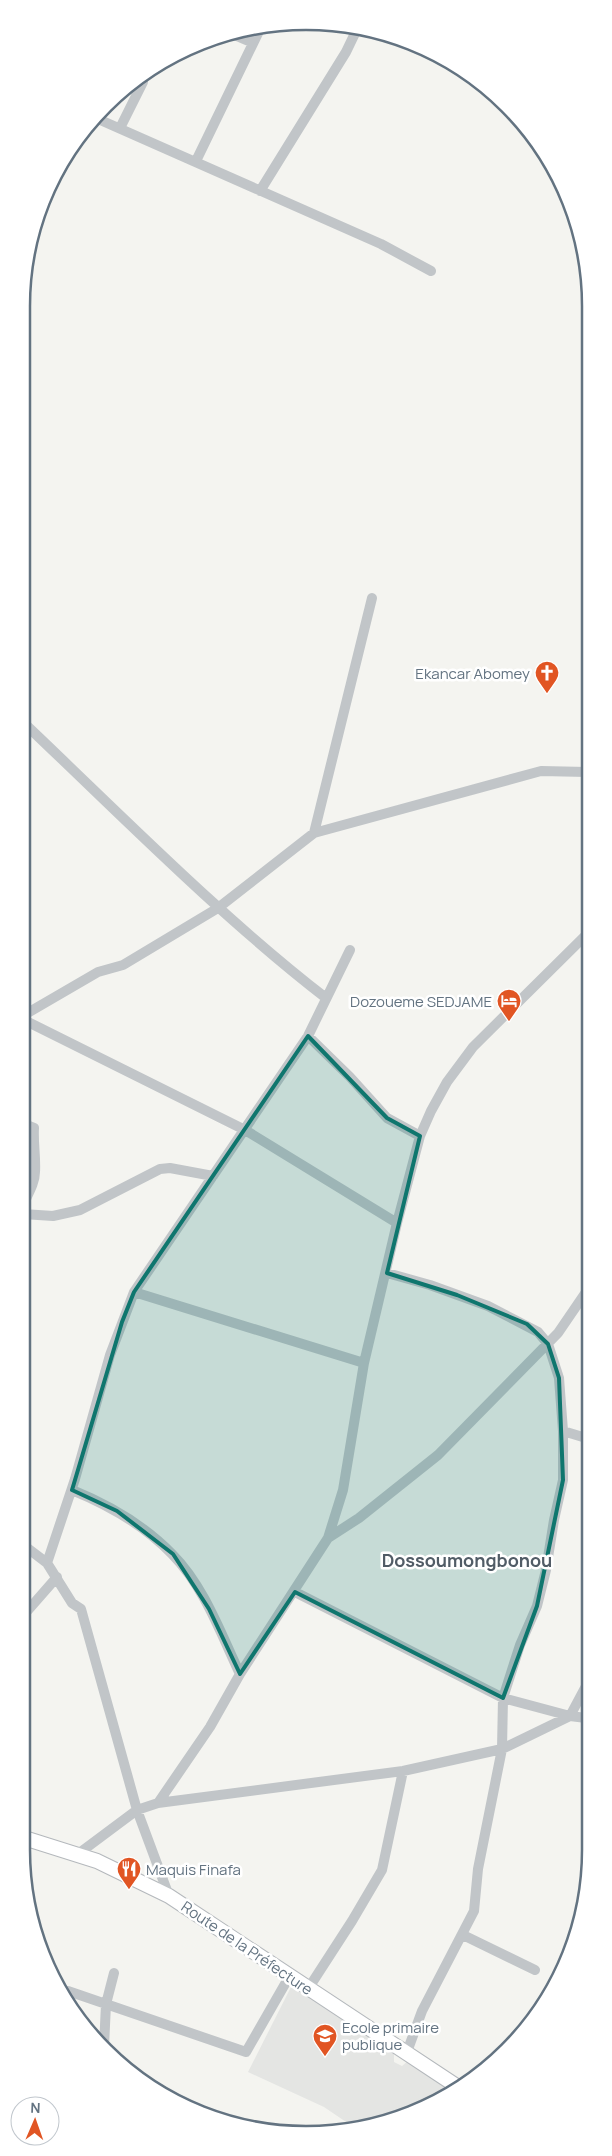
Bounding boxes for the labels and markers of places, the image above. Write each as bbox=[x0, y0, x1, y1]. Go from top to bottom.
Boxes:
church icon: Ekancar Abomey bbox=[534, 660, 560, 694]
place label: Ekancar Abomey bbox=[415, 663, 530, 684]
hotel icon: Dozoueme SEDJAME bbox=[496, 988, 522, 1022]
place label: Dozoueme SEDJAME bbox=[350, 991, 492, 1012]
restaurant icon: Maquis Finafa bbox=[116, 1856, 142, 1890]
place label: Maquis Finafa bbox=[146, 1859, 241, 1880]
place label: Ecole primaire publique bbox=[342, 2017, 439, 2055]
school or university icon: Ecole primaire publique bbox=[312, 2023, 338, 2057]

